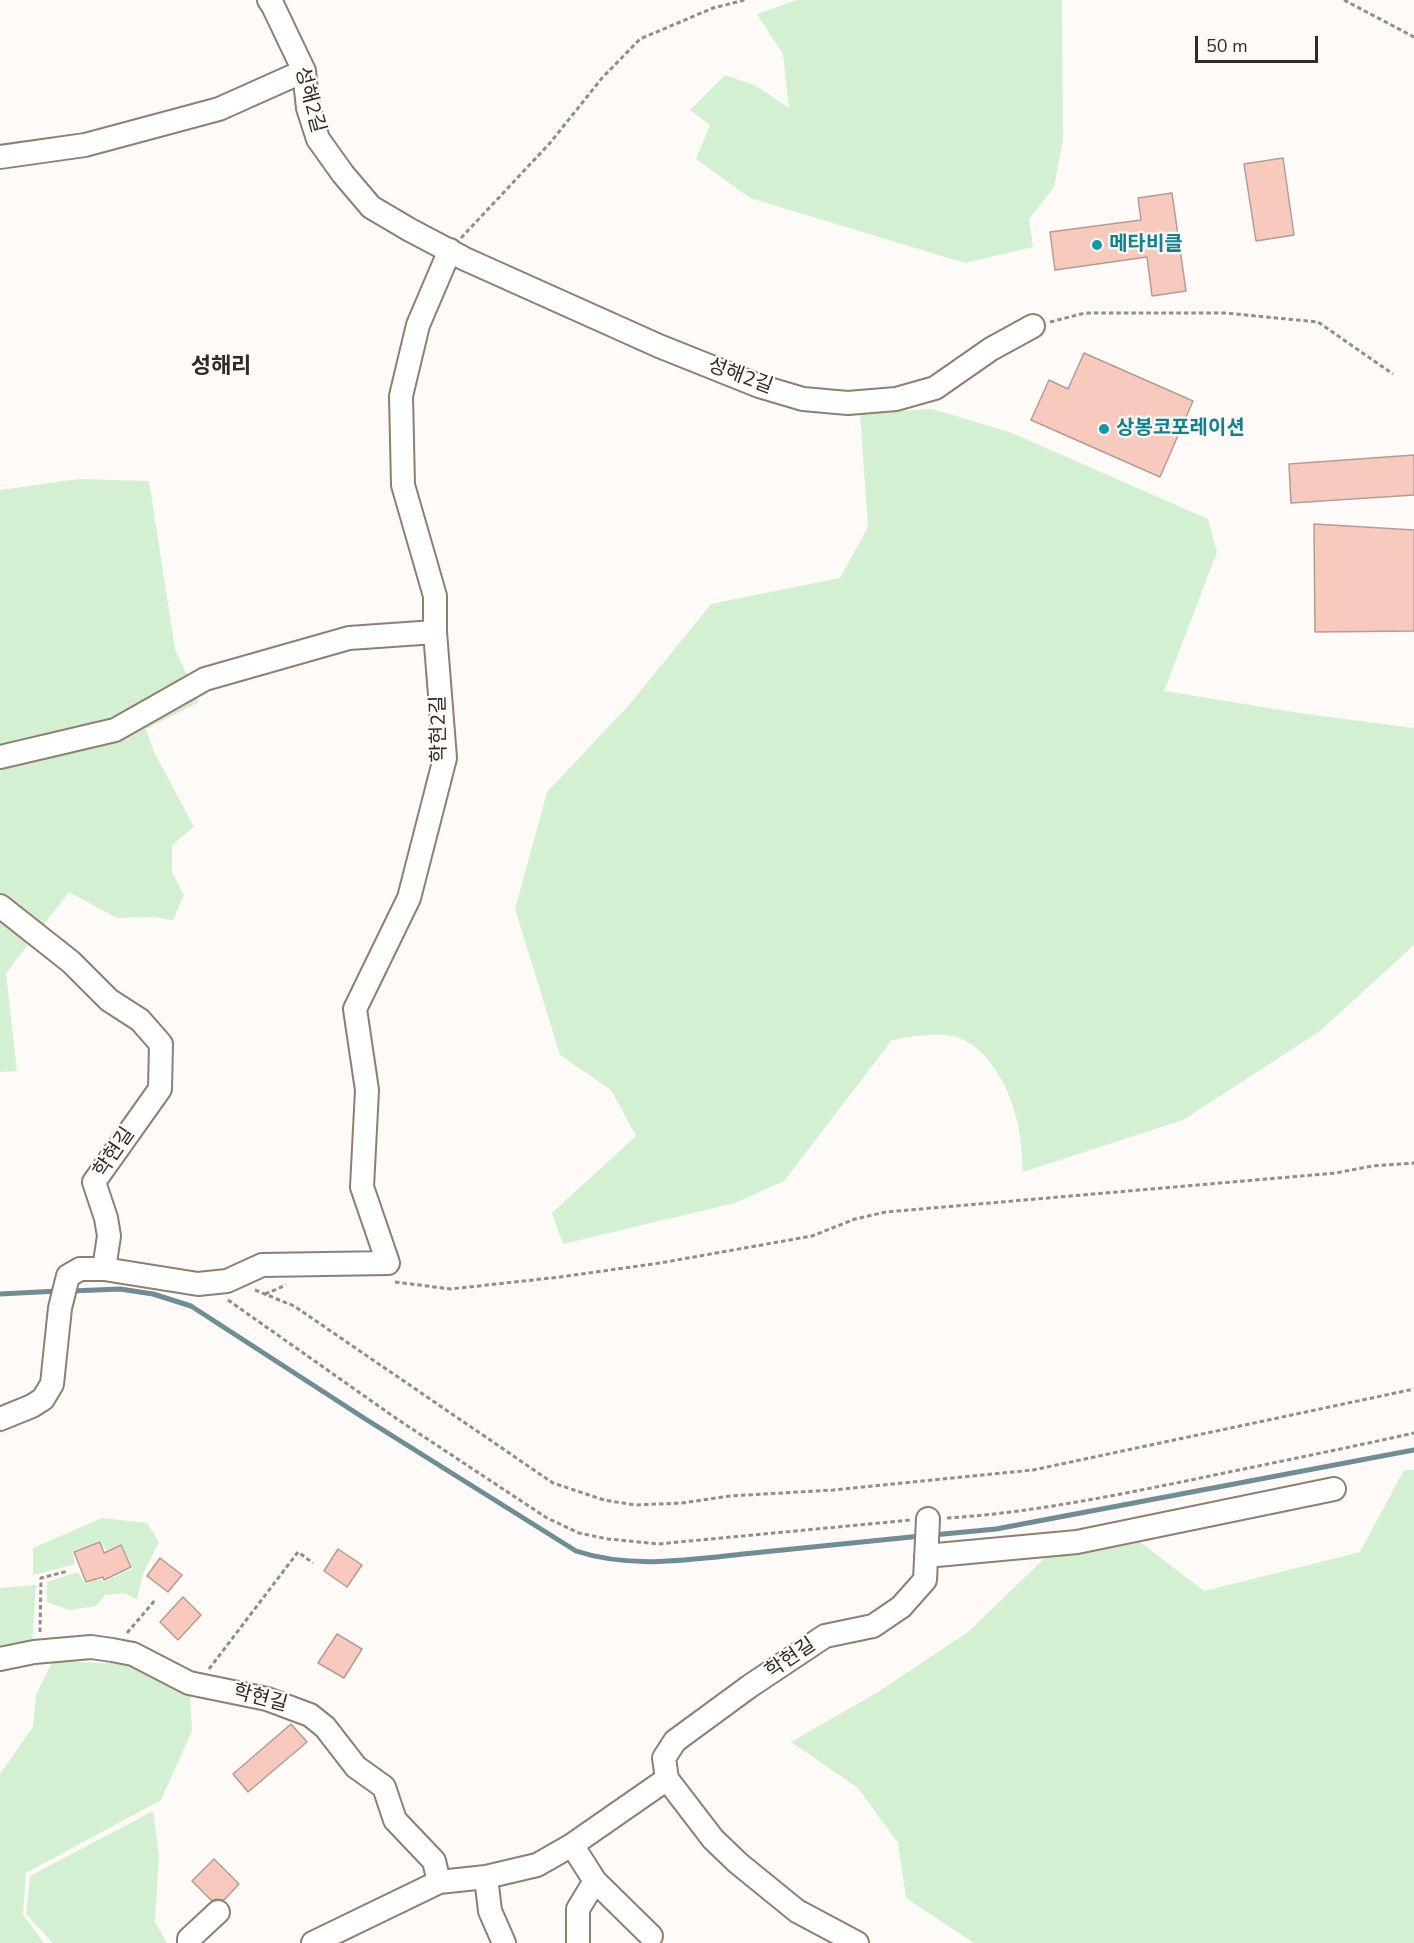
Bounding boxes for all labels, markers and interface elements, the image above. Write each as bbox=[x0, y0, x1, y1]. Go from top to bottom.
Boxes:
scale bar bbox=[1198, 24, 1321, 62]
text: 50 m bbox=[1206, 34, 1248, 58]
street label: 성해2길 bbox=[289, 64, 329, 136]
place label: 메타비클 bbox=[1109, 233, 1183, 257]
marker: 메타비클 bbox=[1090, 238, 1104, 252]
street label: 성해2길 bbox=[704, 354, 776, 400]
district label: 성해리 bbox=[191, 355, 251, 381]
place label: 상봉코포레이션 bbox=[1116, 417, 1245, 441]
marker: 상봉코포레이션 bbox=[1097, 422, 1111, 436]
street label: 학현2길 bbox=[427, 695, 453, 763]
street label: 학현길 bbox=[90, 1123, 140, 1183]
street label: 학현길 bbox=[761, 1634, 821, 1684]
street label: 학현길 bbox=[230, 1680, 290, 1718]

